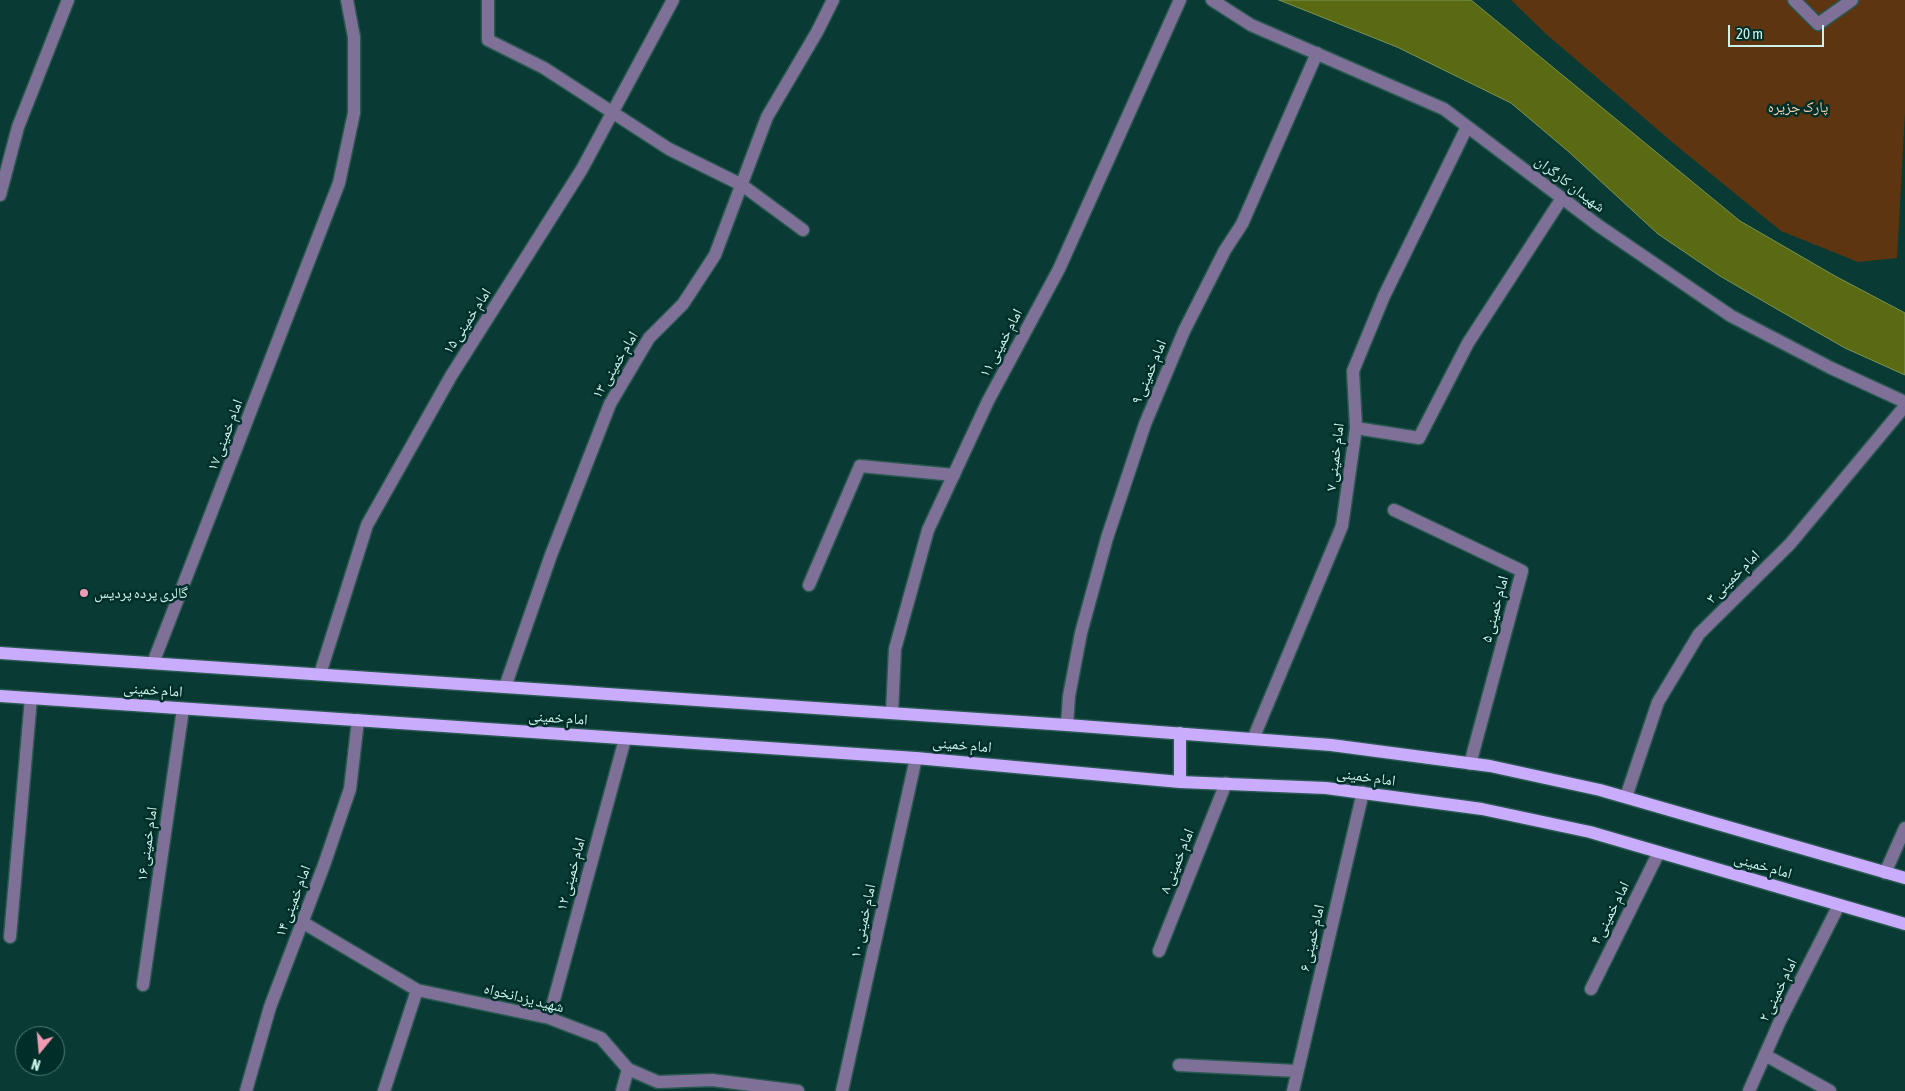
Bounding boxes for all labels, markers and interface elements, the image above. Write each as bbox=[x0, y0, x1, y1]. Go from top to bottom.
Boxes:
scale bar bbox=[1730, 15, 1826, 47]
text: 20 m bbox=[1736, 25, 1763, 42]
park label: پارک جزیره bbox=[1768, 98, 1828, 116]
street label: شهیدان کارگران bbox=[1531, 152, 1609, 216]
street label: امام خمینی ۱۵ bbox=[439, 285, 495, 357]
street label: امام خمینی ۱۱ bbox=[975, 306, 1027, 380]
street label: امام خمینی ۱۳ bbox=[588, 328, 642, 402]
street label: امام خمینی ۹ bbox=[1127, 337, 1171, 407]
street label: امام خمینی ۱۷ bbox=[203, 397, 247, 473]
street label: امام خمینی ۷ bbox=[1322, 422, 1348, 492]
street label: امام خمینی ۳ bbox=[1703, 547, 1763, 607]
street label: امام خمینی ۵ bbox=[1477, 574, 1513, 644]
place label: گالری پرده پردیس bbox=[94, 584, 188, 602]
marker: گالری پرده پردیس bbox=[78, 587, 90, 599]
street label: امام خمینی bbox=[123, 679, 183, 701]
street label: امام خمینی bbox=[528, 707, 588, 729]
street label: امام خمینی bbox=[932, 733, 992, 757]
street label: امام خمینی bbox=[1335, 764, 1397, 790]
street label: امام خمینی ۱۶ bbox=[133, 806, 161, 882]
street label: امام خمینی ۸ bbox=[1156, 826, 1198, 896]
street label: امام خمینی ۱۲ bbox=[553, 835, 589, 913]
street label: امام خمینی bbox=[1732, 849, 1794, 883]
street label: امام خمینی ۱۴ bbox=[271, 863, 315, 939]
street label: امام خمینی ۴ bbox=[1586, 879, 1634, 947]
street label: امام خمینی ۱۰ bbox=[846, 882, 880, 960]
street label: امام خمینی ۶ bbox=[1296, 903, 1328, 973]
street label: امام خمینی ۲ bbox=[1755, 955, 1801, 1025]
street label: شهید یزدانخواه bbox=[482, 979, 566, 1017]
north arrow bbox=[15, 1026, 65, 1076]
text: N bbox=[30, 1056, 42, 1073]

